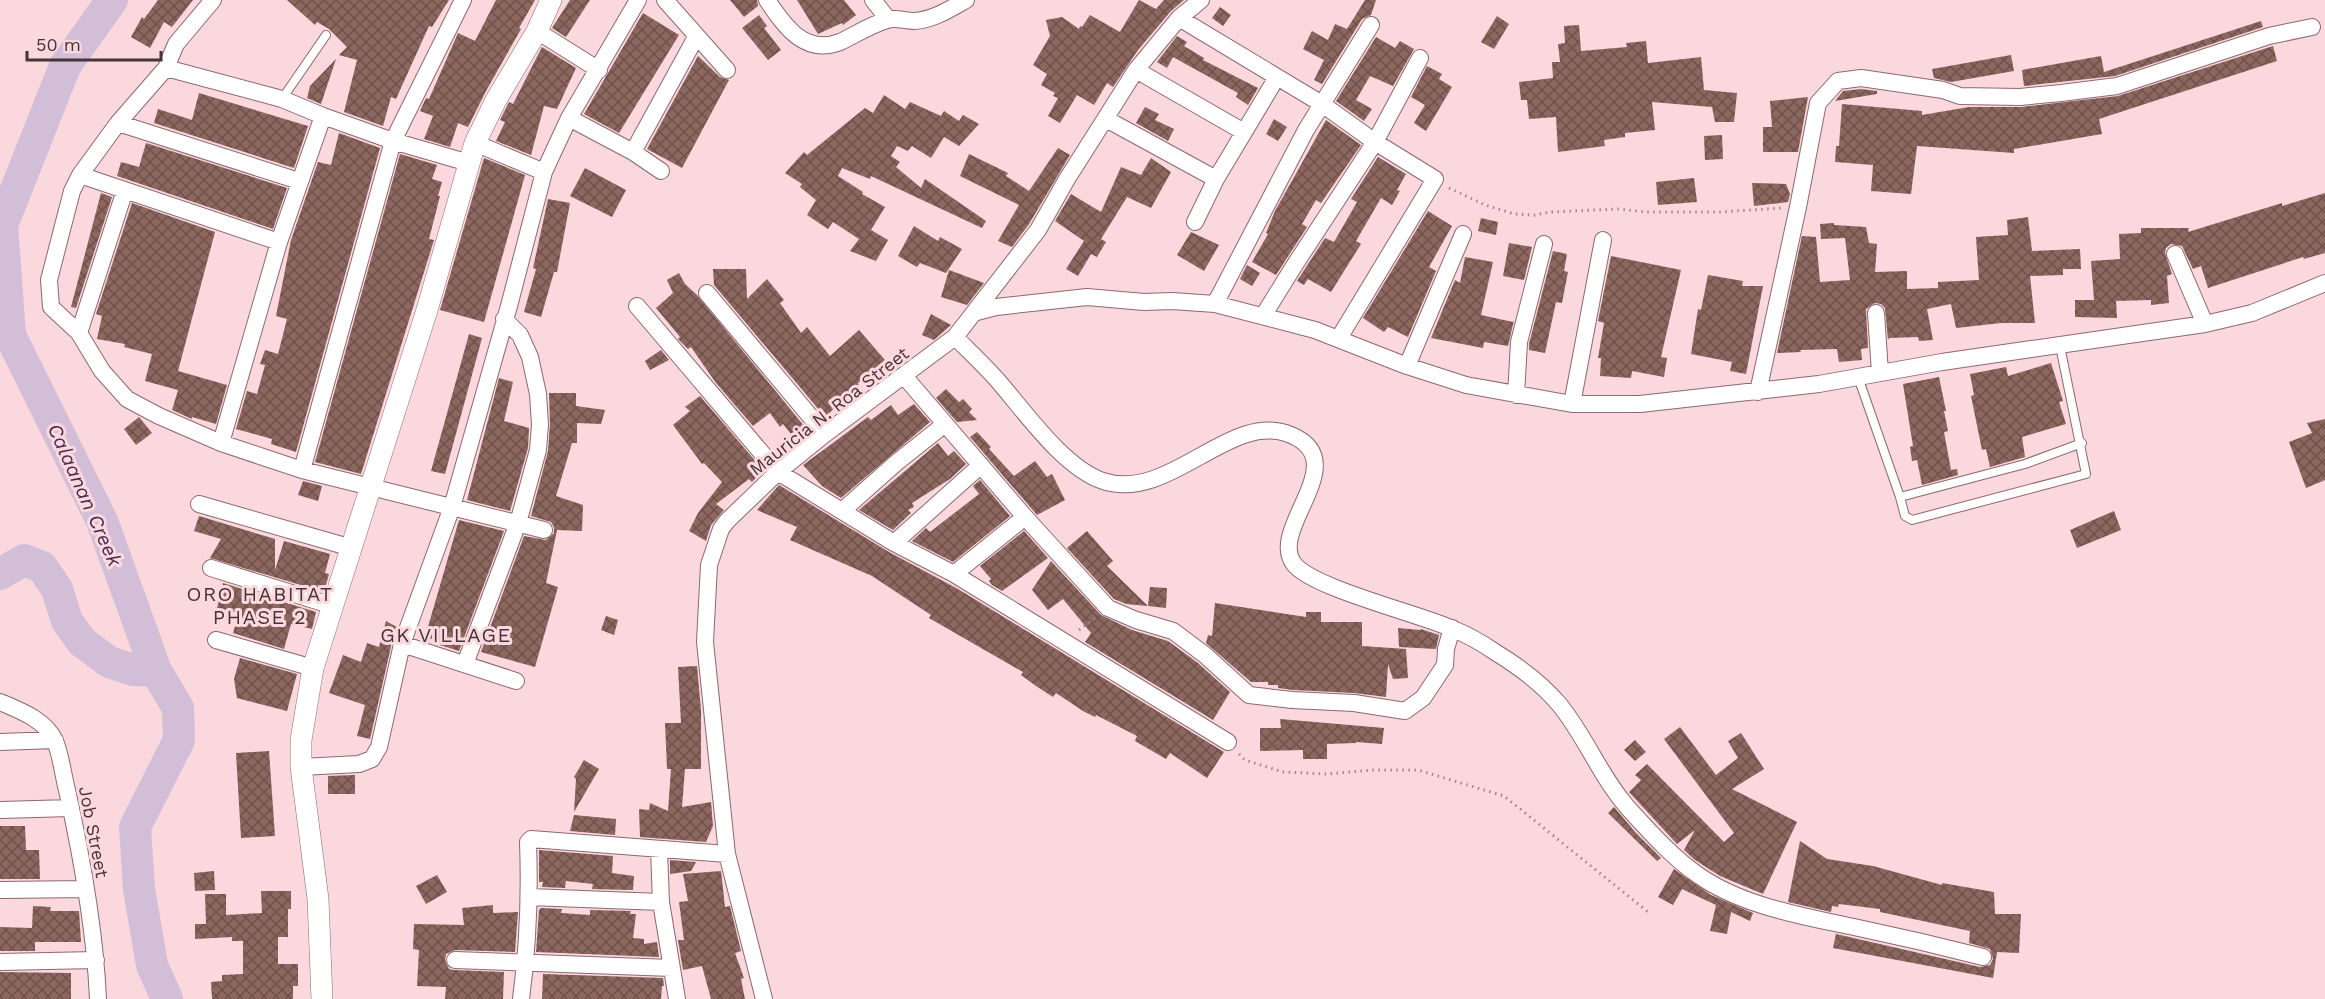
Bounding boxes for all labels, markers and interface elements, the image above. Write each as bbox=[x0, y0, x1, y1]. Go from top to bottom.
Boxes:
scale bar bbox=[27, 24, 160, 62]
text: 50 m bbox=[36, 34, 81, 55]
street label: Mauricia N. Roa Street bbox=[745, 342, 913, 480]
water label: Calaanan Creek bbox=[43, 420, 128, 571]
district label: ORO HABITAT PHASE 2 bbox=[186, 582, 334, 629]
district label: GK VILLAGE bbox=[380, 623, 512, 647]
street label: Job Street bbox=[75, 785, 113, 880]

